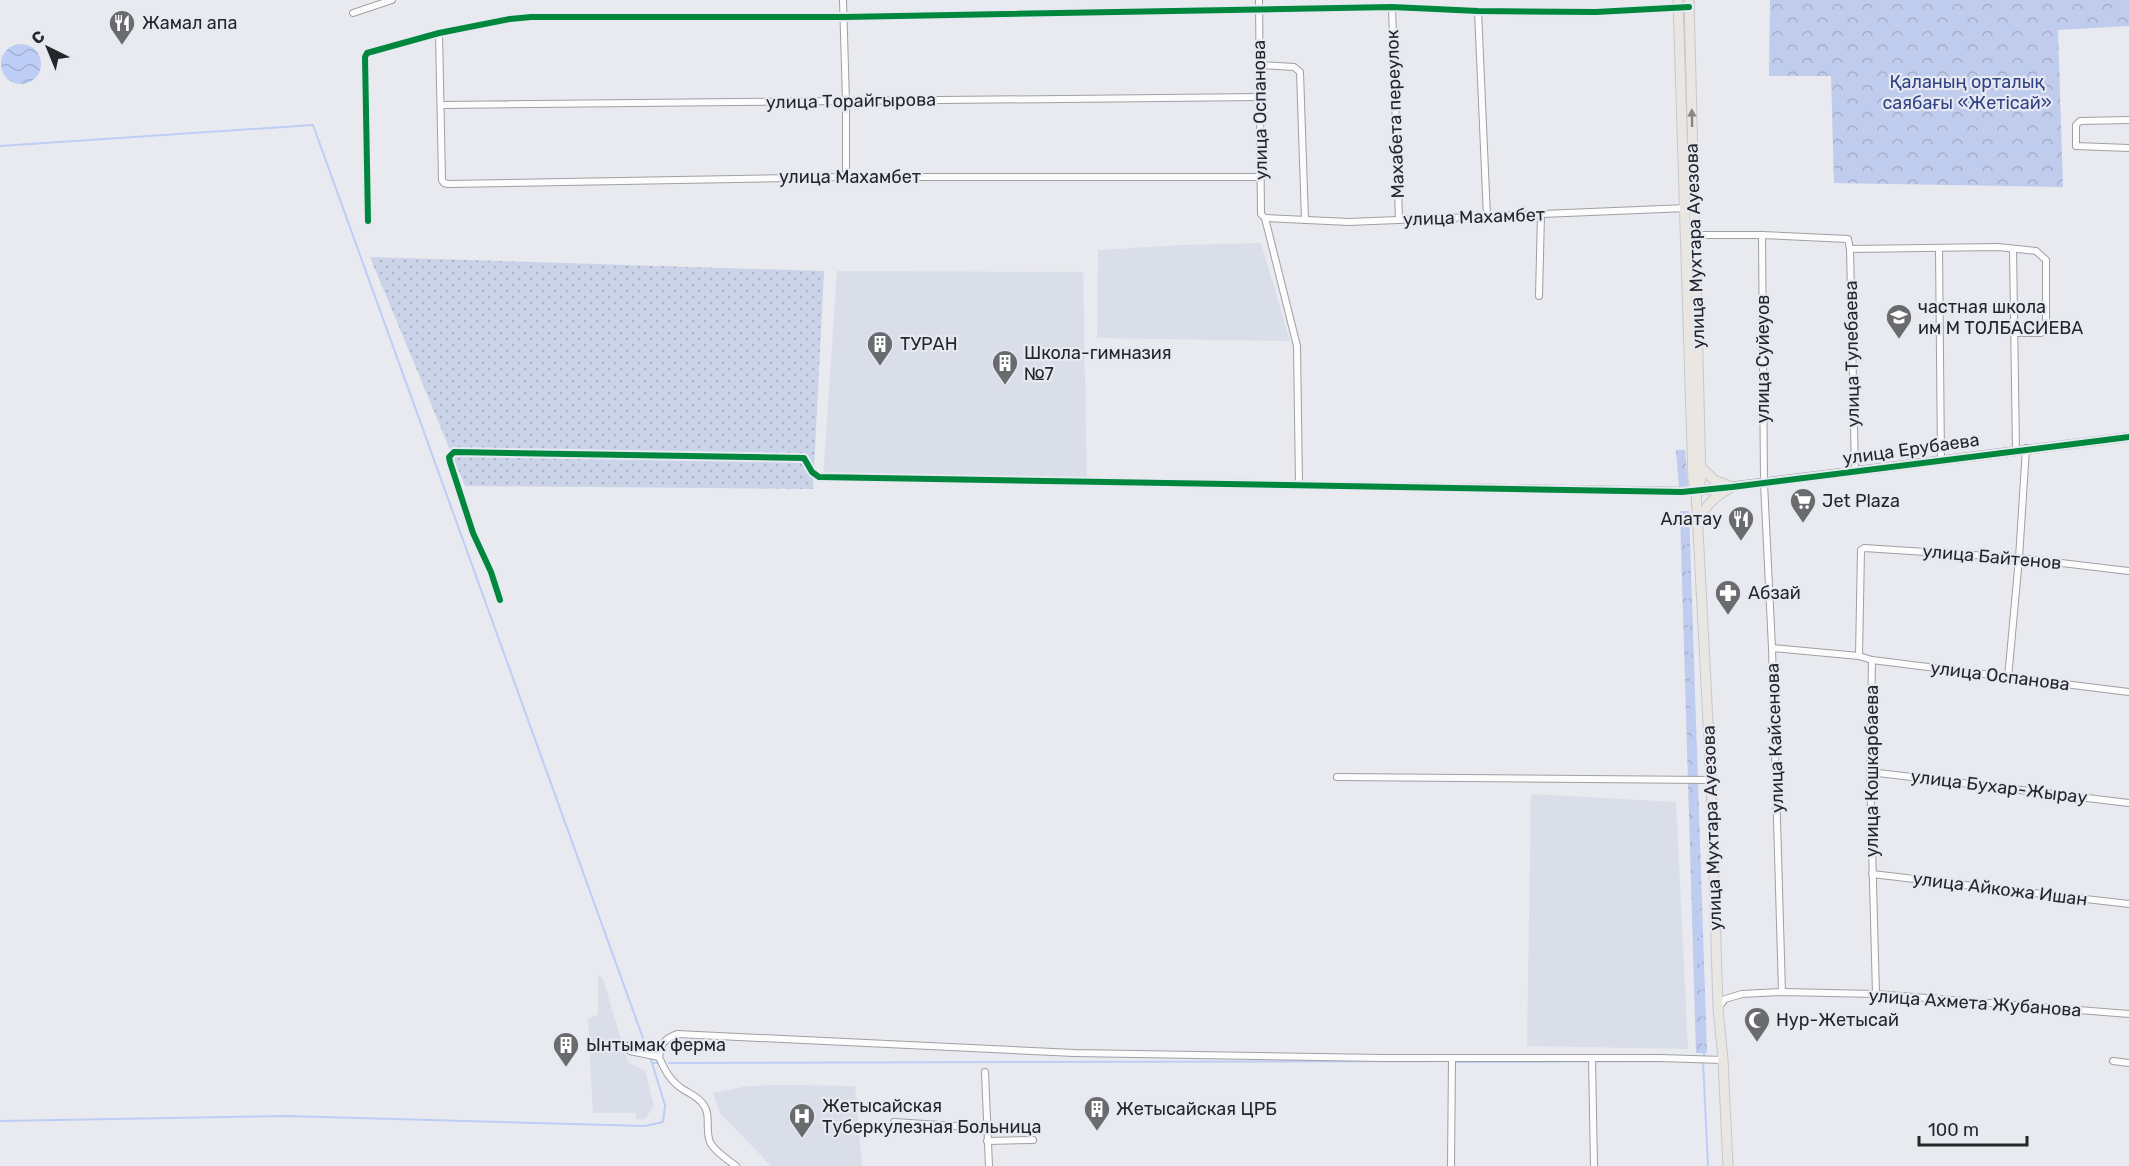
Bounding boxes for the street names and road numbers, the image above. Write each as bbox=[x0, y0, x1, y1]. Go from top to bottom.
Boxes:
street label: Махабета переулок bbox=[1381, 29, 1409, 199]
street label: улица Оспанова bbox=[1248, 40, 1272, 180]
street label: улица Торайгырова bbox=[766, 89, 936, 113]
street label: улица Мухтара Ауезова bbox=[1680, 143, 1710, 349]
street label: улица Махамбет bbox=[779, 166, 921, 188]
street label: улица Махамбет bbox=[1403, 204, 1545, 230]
street label: улица Тулебаева bbox=[1840, 280, 1864, 428]
street label: улица Суйеуов bbox=[1752, 295, 1774, 423]
street label: улица Ерубаева bbox=[1841, 429, 1981, 469]
street label: улица Байтенов bbox=[1922, 540, 2062, 574]
street label: улица Оспанова bbox=[1929, 657, 2071, 695]
street label: улица Кайсенова bbox=[1761, 663, 1789, 813]
street label: улица Кошкарбаева bbox=[1861, 685, 1883, 857]
street label: улица Мухтара Ауезова bbox=[1697, 725, 1727, 931]
street label: улица Бухар-Жырау bbox=[1909, 765, 2089, 809]
street label: улица Айкожа Ишан bbox=[1911, 867, 2089, 911]
street label: улица Ахмета Жубанова bbox=[1868, 985, 2082, 1021]

